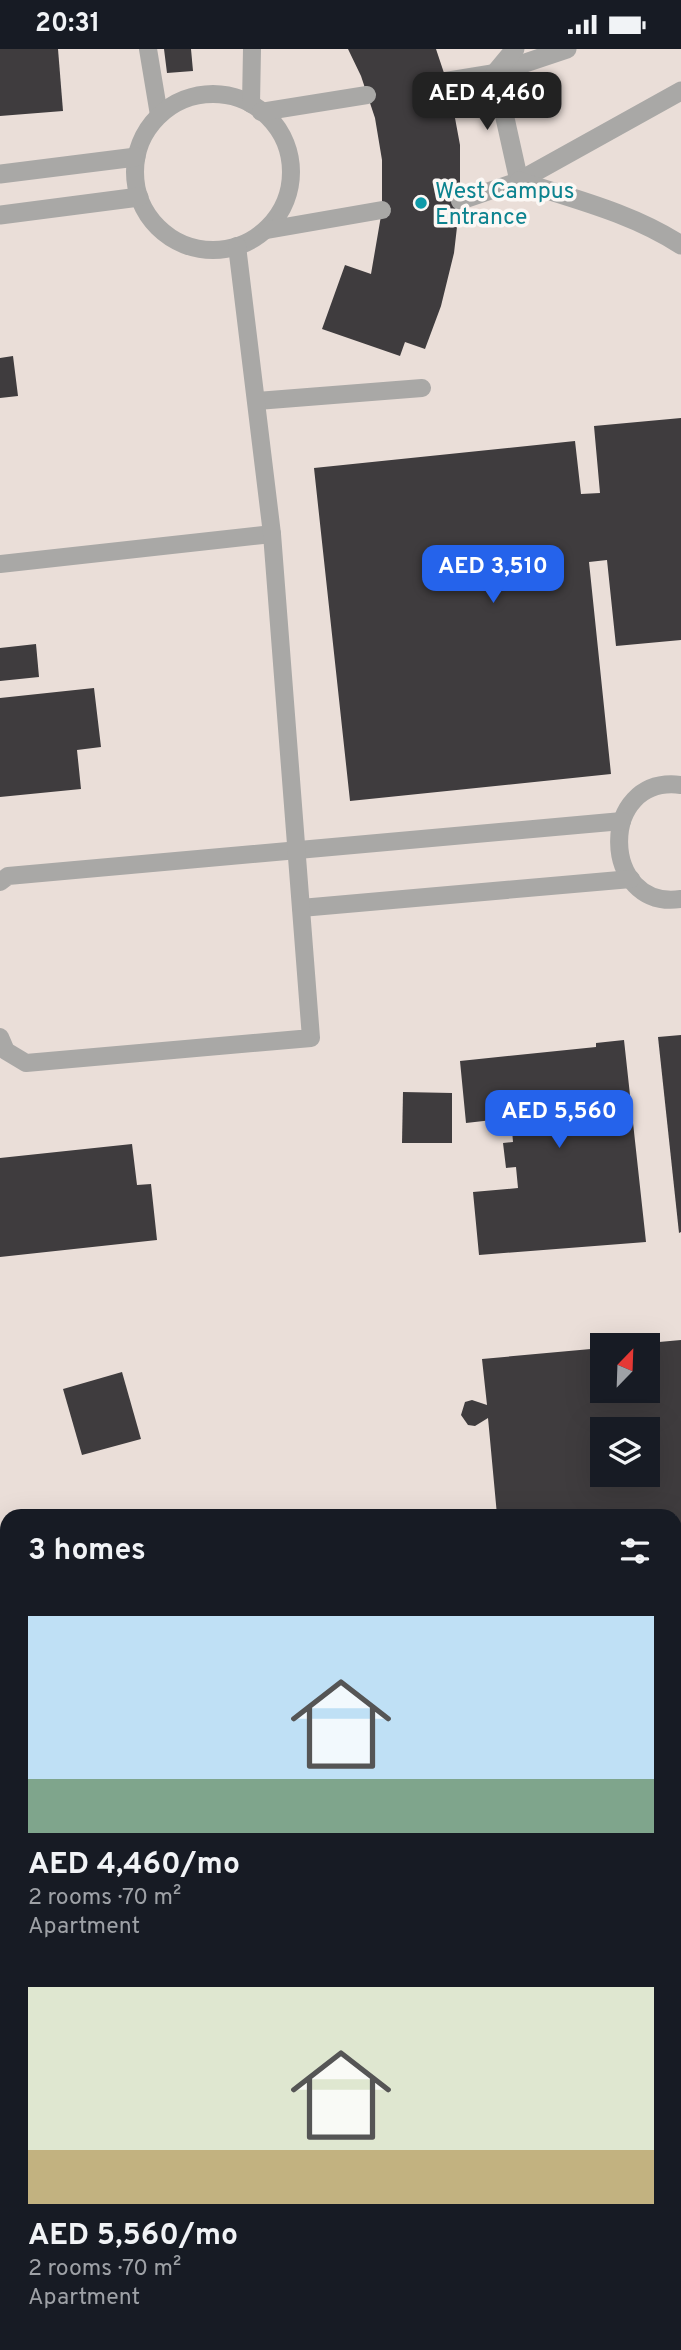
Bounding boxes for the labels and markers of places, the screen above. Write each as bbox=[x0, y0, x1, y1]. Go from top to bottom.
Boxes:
pin: AED 4,460 bbox=[407, 73, 567, 132]
place label: West Campus Entrance bbox=[435, 178, 574, 233]
marker: West Campus Entrance bbox=[413, 195, 429, 211]
pin: AED 3,510 bbox=[413, 545, 573, 605]
pin: AED 5,560 bbox=[479, 1091, 639, 1150]

